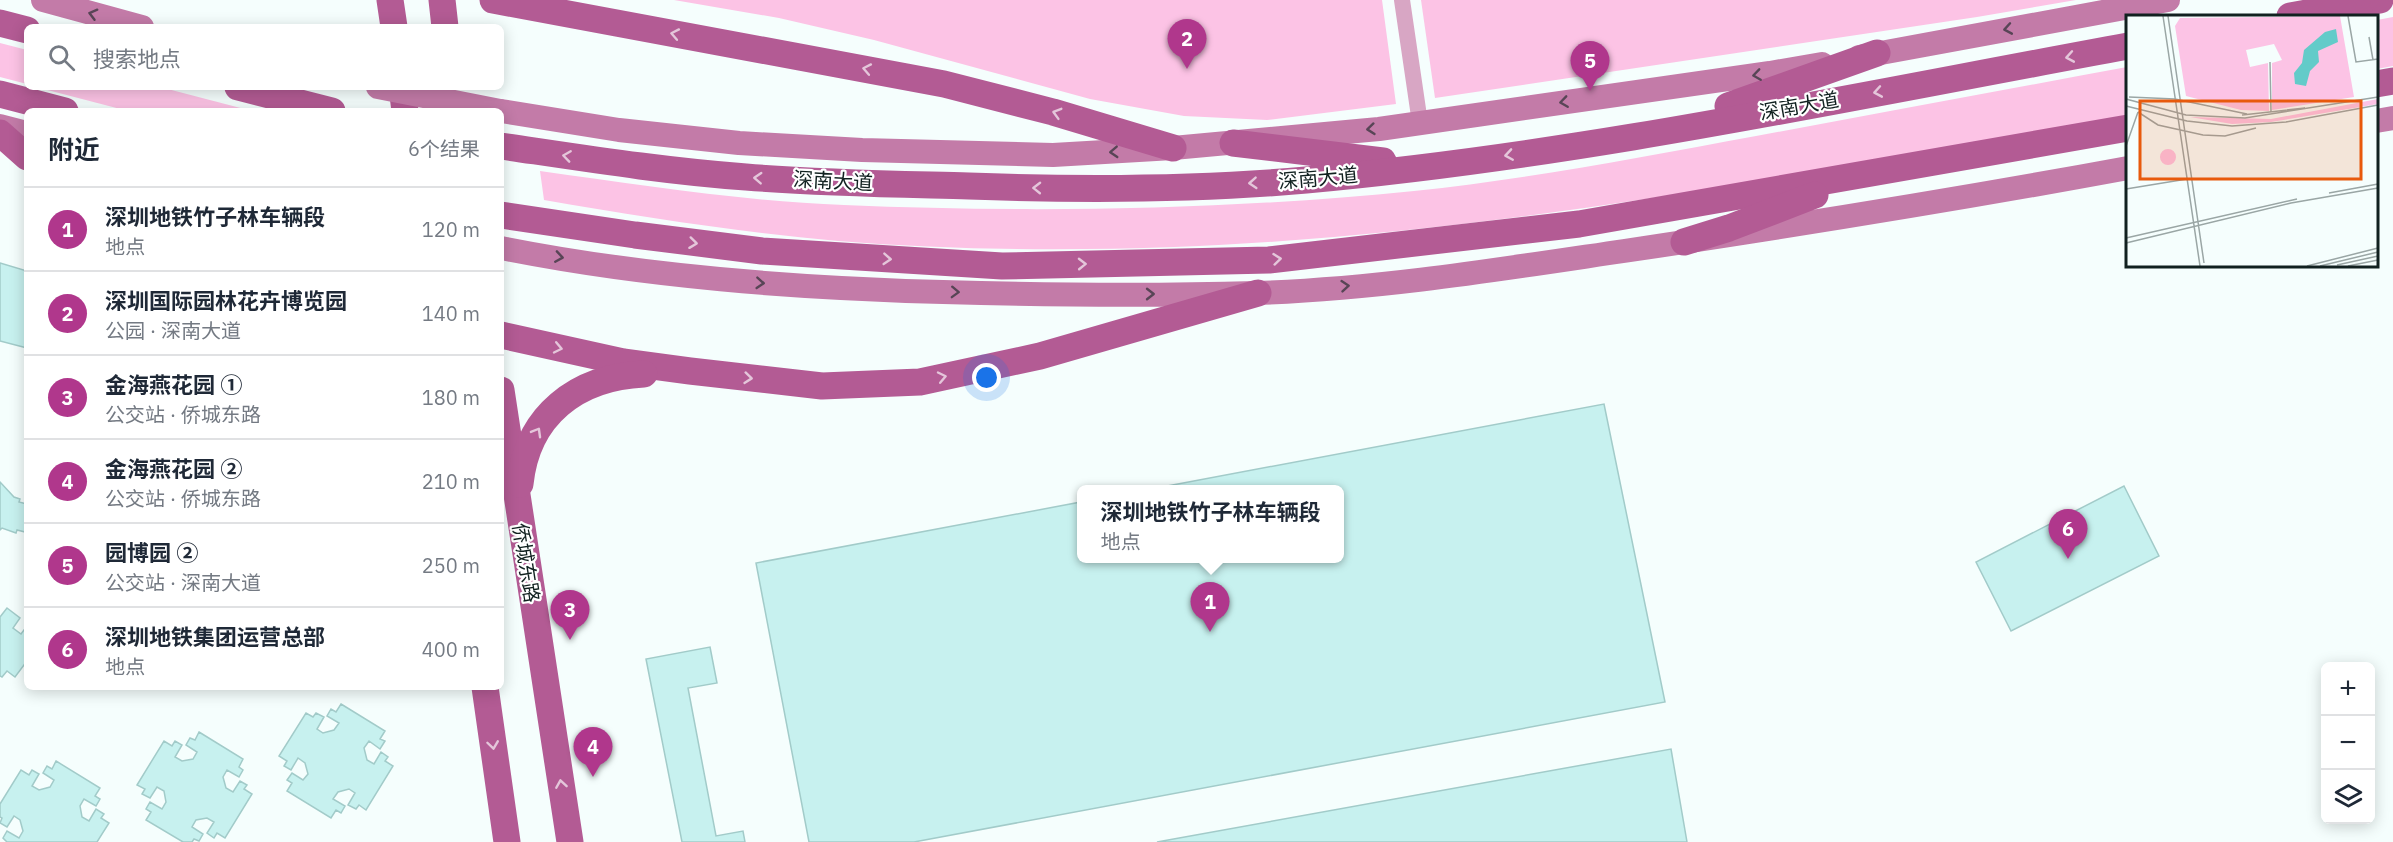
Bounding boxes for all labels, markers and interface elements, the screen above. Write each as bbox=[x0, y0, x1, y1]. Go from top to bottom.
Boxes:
one-way arrow bbox=[88, 8, 98, 21]
inset map bbox=[2126, 15, 2378, 267]
pin: 2 bbox=[1168, 20, 1206, 69]
one-way arrow bbox=[2003, 23, 2012, 35]
search box bbox=[24, 24, 504, 90]
one-way arrow bbox=[670, 28, 680, 40]
icon: search bbox=[45, 41, 78, 74]
pin: 5 bbox=[1570, 42, 1610, 91]
text: 搜索地点 bbox=[93, 44, 181, 73]
one-way arrow bbox=[2065, 50, 2075, 63]
one-way arrow bbox=[862, 63, 872, 76]
one-way arrow bbox=[1753, 69, 1762, 81]
street label: 深南大道 bbox=[1757, 85, 1841, 126]
one-way arrow bbox=[1873, 85, 1883, 98]
one-way arrow bbox=[1560, 96, 1569, 108]
one-way arrow bbox=[1052, 108, 1063, 120]
one-way arrow bbox=[1367, 122, 1376, 135]
text: 附近 bbox=[48, 132, 100, 166]
text: 6个结果 bbox=[408, 135, 480, 162]
one-way arrow bbox=[1110, 145, 1119, 158]
one-way arrow bbox=[1505, 148, 1514, 160]
one-way arrow bbox=[562, 150, 571, 162]
street label: 深南大道 bbox=[1277, 161, 1359, 194]
street label: 深南大道 bbox=[792, 165, 874, 196]
one-way arrow bbox=[754, 171, 763, 184]
one-way arrow bbox=[1248, 177, 1257, 190]
one-way arrow bbox=[1033, 182, 1042, 194]
text: 深圳地铁竹子林车辆段 bbox=[105, 202, 325, 231]
text: 1 bbox=[62, 216, 74, 243]
text: 120 m bbox=[422, 216, 480, 243]
text: 地点 bbox=[105, 233, 145, 260]
one-way arrow bbox=[688, 236, 698, 248]
one-way arrow bbox=[554, 251, 563, 263]
one-way arrow bbox=[883, 252, 892, 265]
one-way arrow bbox=[1272, 253, 1281, 266]
one-way arrow bbox=[1077, 258, 1086, 270]
one-way arrow bbox=[756, 276, 765, 289]
one-way arrow bbox=[1340, 280, 1349, 293]
text: 深圳国际园林花卉博览园 bbox=[105, 286, 347, 315]
one-way arrow bbox=[951, 286, 960, 298]
one-way arrow bbox=[1146, 288, 1155, 300]
text: 2 bbox=[62, 300, 74, 327]
text: 140 m bbox=[422, 300, 480, 327]
text: 公园 · 深南大道 bbox=[105, 317, 241, 344]
one-way arrow bbox=[553, 341, 563, 354]
your location bbox=[972, 363, 1001, 392]
text: 金海燕花园 ① bbox=[105, 370, 242, 399]
one-way arrow bbox=[744, 371, 753, 384]
one-way arrow bbox=[937, 371, 947, 384]
text: 3 bbox=[62, 384, 74, 411]
text: 180 m bbox=[422, 384, 480, 411]
text: 公交站 · 侨城东路 bbox=[105, 401, 261, 428]
one-way arrow bbox=[530, 428, 541, 438]
text: 金海燕花园 ② bbox=[105, 454, 242, 483]
text: 4 bbox=[62, 468, 74, 495]
text: 210 m bbox=[422, 468, 480, 495]
text: 公交站 · 侨城东路 bbox=[105, 485, 261, 512]
popup bbox=[1077, 485, 1344, 563]
text: 深圳地铁竹子林车辆段 bbox=[1100, 497, 1321, 526]
pin: 6 bbox=[2048, 510, 2088, 559]
street label: 侨城东路 bbox=[507, 521, 546, 605]
text: 地点 bbox=[1100, 528, 1140, 555]
text: 园博园 ② bbox=[105, 538, 198, 567]
text: 5 bbox=[62, 552, 74, 579]
text: 250 m bbox=[422, 552, 480, 579]
text: 公交站 · 深南大道 bbox=[105, 569, 261, 596]
pin: 1 bbox=[1190, 582, 1230, 632]
pin: 3 bbox=[550, 590, 590, 640]
text: 深圳地铁集团运营总部 bbox=[105, 622, 325, 651]
text: 6 bbox=[62, 636, 74, 663]
text: 400 m bbox=[422, 636, 480, 663]
text: 地点 bbox=[105, 653, 145, 680]
map controls bbox=[2321, 662, 2375, 824]
button: + bbox=[2321, 662, 2375, 716]
button: − bbox=[2321, 716, 2375, 770]
pin: 4 bbox=[574, 728, 612, 777]
one-way arrow bbox=[487, 740, 499, 749]
button: layers bbox=[2321, 770, 2375, 824]
one-way arrow bbox=[555, 780, 568, 790]

